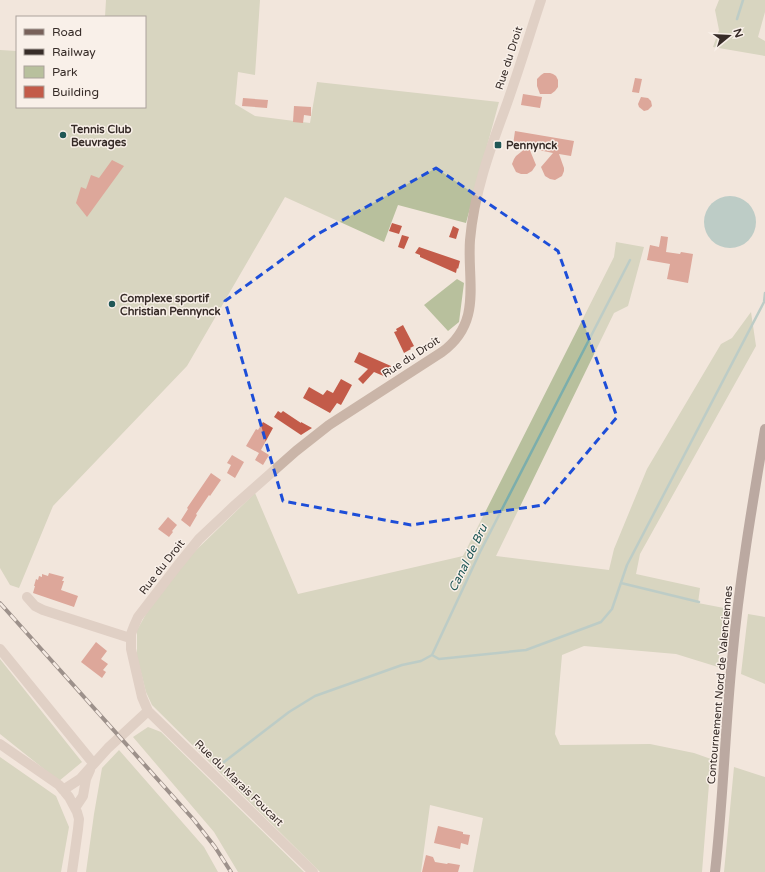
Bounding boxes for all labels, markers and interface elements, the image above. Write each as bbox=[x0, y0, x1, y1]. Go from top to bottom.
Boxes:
legend bbox=[16, 16, 146, 108]
north arrow bbox=[709, 16, 749, 56]
text: Road bbox=[52, 25, 82, 39]
street label: Rue du Droit bbox=[493, 25, 525, 91]
text: N bbox=[730, 27, 746, 39]
text: Railway bbox=[52, 45, 96, 59]
text: Park bbox=[52, 65, 78, 79]
text: Building bbox=[52, 85, 99, 99]
place label: Tennis Club Beuvrages bbox=[70, 123, 132, 150]
marker: Tennis Club Beuvrages bbox=[58, 130, 68, 140]
place label: Pennynck bbox=[506, 139, 557, 153]
marker: Pennynck bbox=[493, 140, 503, 150]
place label: Complexe sportif Christian Pennynck bbox=[120, 292, 220, 319]
marker: Complexe sportif Christian Pennynck bbox=[107, 299, 117, 309]
street label: Rue du Droit bbox=[380, 334, 442, 380]
water label: Canal de Bru bbox=[446, 522, 491, 594]
street label: Rue du Droit bbox=[137, 537, 187, 597]
street label: Contournement Nord de Valenciennes bbox=[705, 585, 735, 785]
street label: Rue du Marais Foucart bbox=[192, 737, 286, 829]

